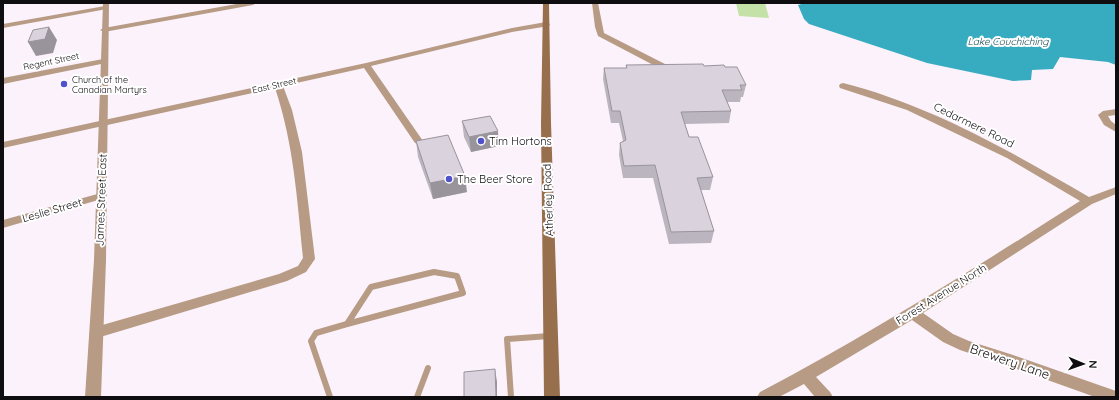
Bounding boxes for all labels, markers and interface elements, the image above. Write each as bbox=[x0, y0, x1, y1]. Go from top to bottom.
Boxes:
water label: Lake Couchiching bbox=[967, 35, 1049, 48]
street label: Regent Street bbox=[22, 50, 80, 72]
place label: Church of the Canadian Martyrs bbox=[72, 74, 147, 95]
street label: East Street bbox=[251, 75, 297, 95]
marker: Church of the Canadian Martyrs bbox=[59, 79, 69, 89]
street label: Cedarmere Road bbox=[932, 99, 1016, 151]
place label: Tim Hortons bbox=[489, 134, 552, 148]
marker: Tim Hortons bbox=[476, 136, 486, 146]
street label: James Street East bbox=[92, 153, 110, 246]
street label: Atherley Road bbox=[540, 163, 556, 237]
place label: The Beer Store bbox=[457, 172, 533, 186]
marker: The Beer Store bbox=[444, 174, 454, 184]
street label: Leslie Street bbox=[21, 195, 84, 225]
street label: Forest Avenue North bbox=[893, 260, 989, 328]
street label: Brewery Lane bbox=[968, 340, 1052, 382]
north arrow bbox=[1063, 344, 1103, 384]
text: N bbox=[1086, 360, 1100, 369]

